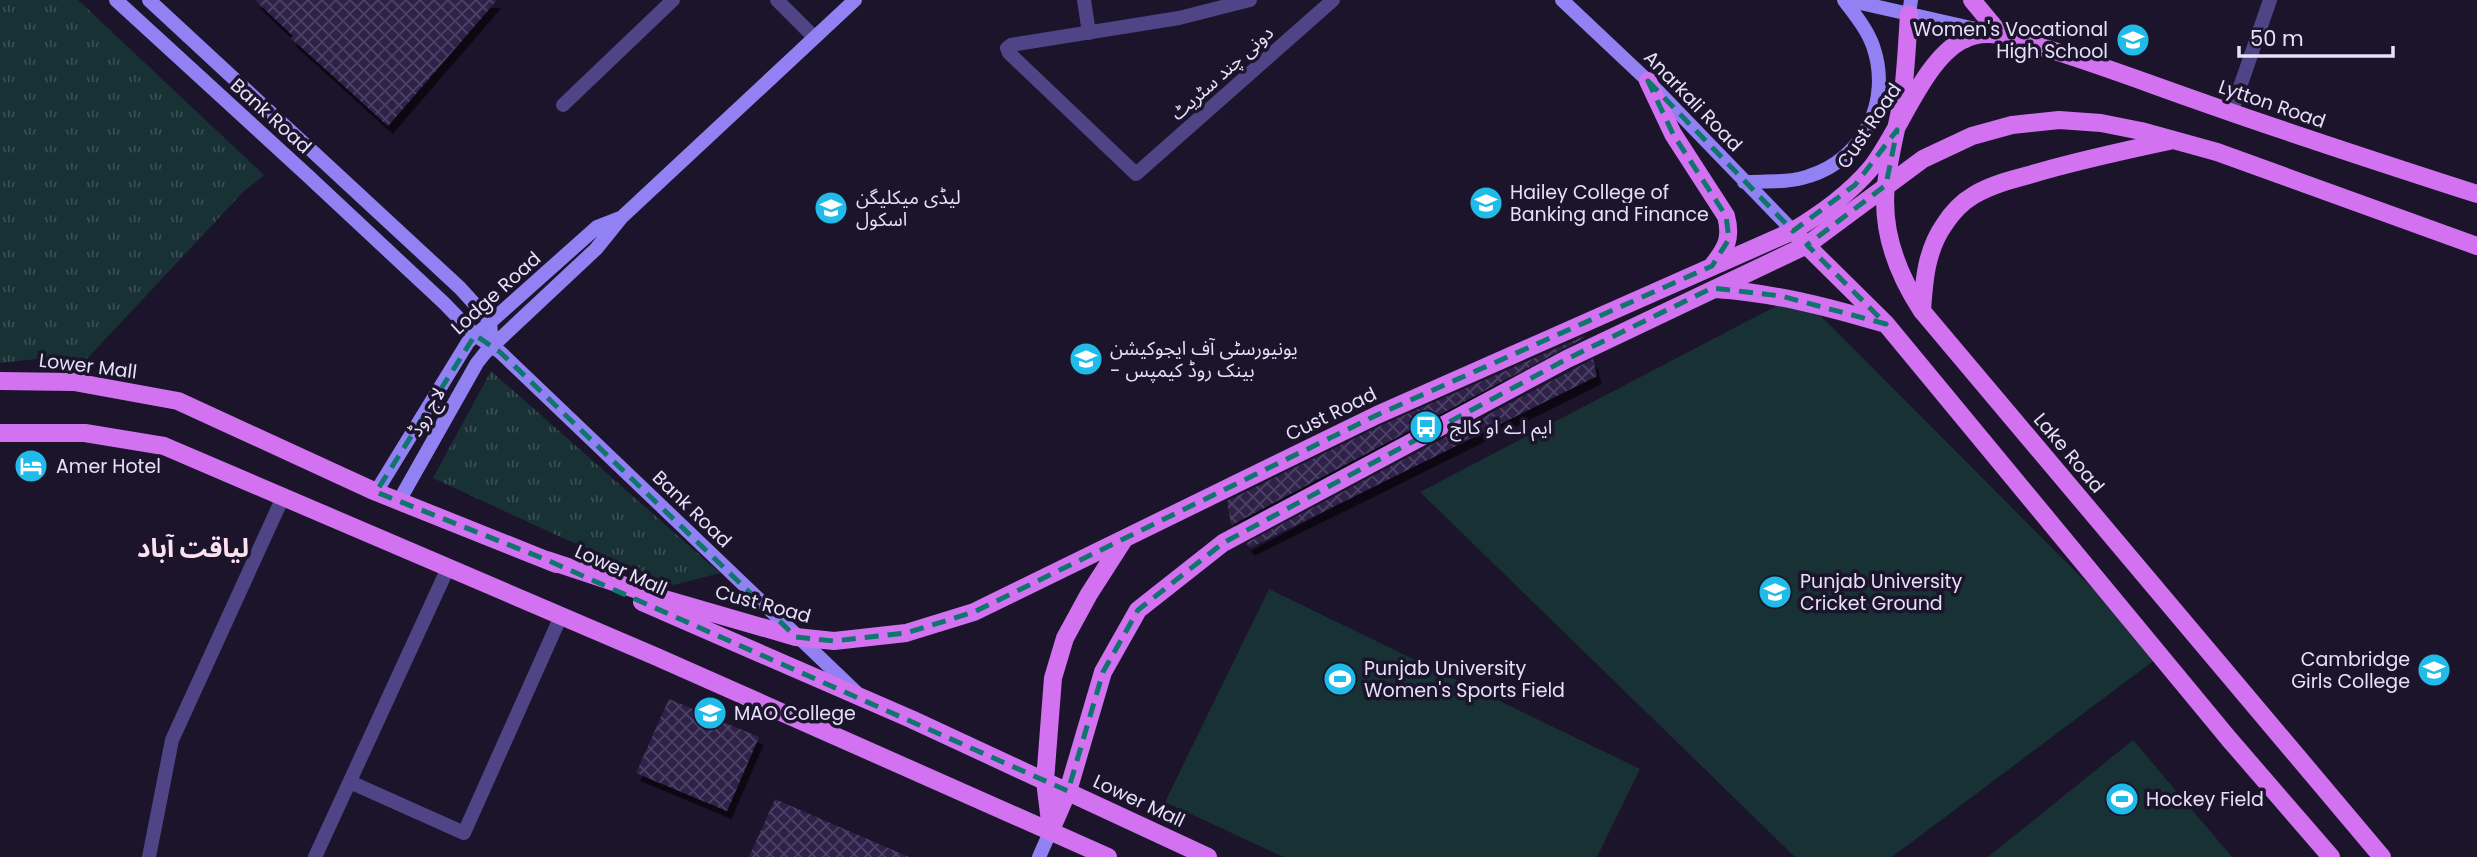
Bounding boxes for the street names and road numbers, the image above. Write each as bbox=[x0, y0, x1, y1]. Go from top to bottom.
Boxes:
street label: دونی چند سٹریٹ bbox=[1165, 19, 1279, 127]
street label: Anarkali Road bbox=[1638, 44, 1748, 158]
street label: Bank Road bbox=[224, 72, 318, 160]
street label: Lytton Road bbox=[2215, 73, 2329, 135]
street label: Cust Road bbox=[1830, 78, 1908, 174]
street label: Lodge Road bbox=[445, 245, 547, 341]
street label: Lower Mall bbox=[37, 347, 139, 385]
street label: Cust Road bbox=[1281, 380, 1381, 448]
street label: لاج روڈ bbox=[402, 382, 452, 442]
street label: Lake Road bbox=[2027, 407, 2111, 499]
street label: Bank Road bbox=[646, 464, 738, 554]
street label: Lower Mall bbox=[571, 538, 671, 602]
street label: Cust Road bbox=[712, 578, 814, 630]
street label: Lower Mall bbox=[1089, 768, 1189, 834]

